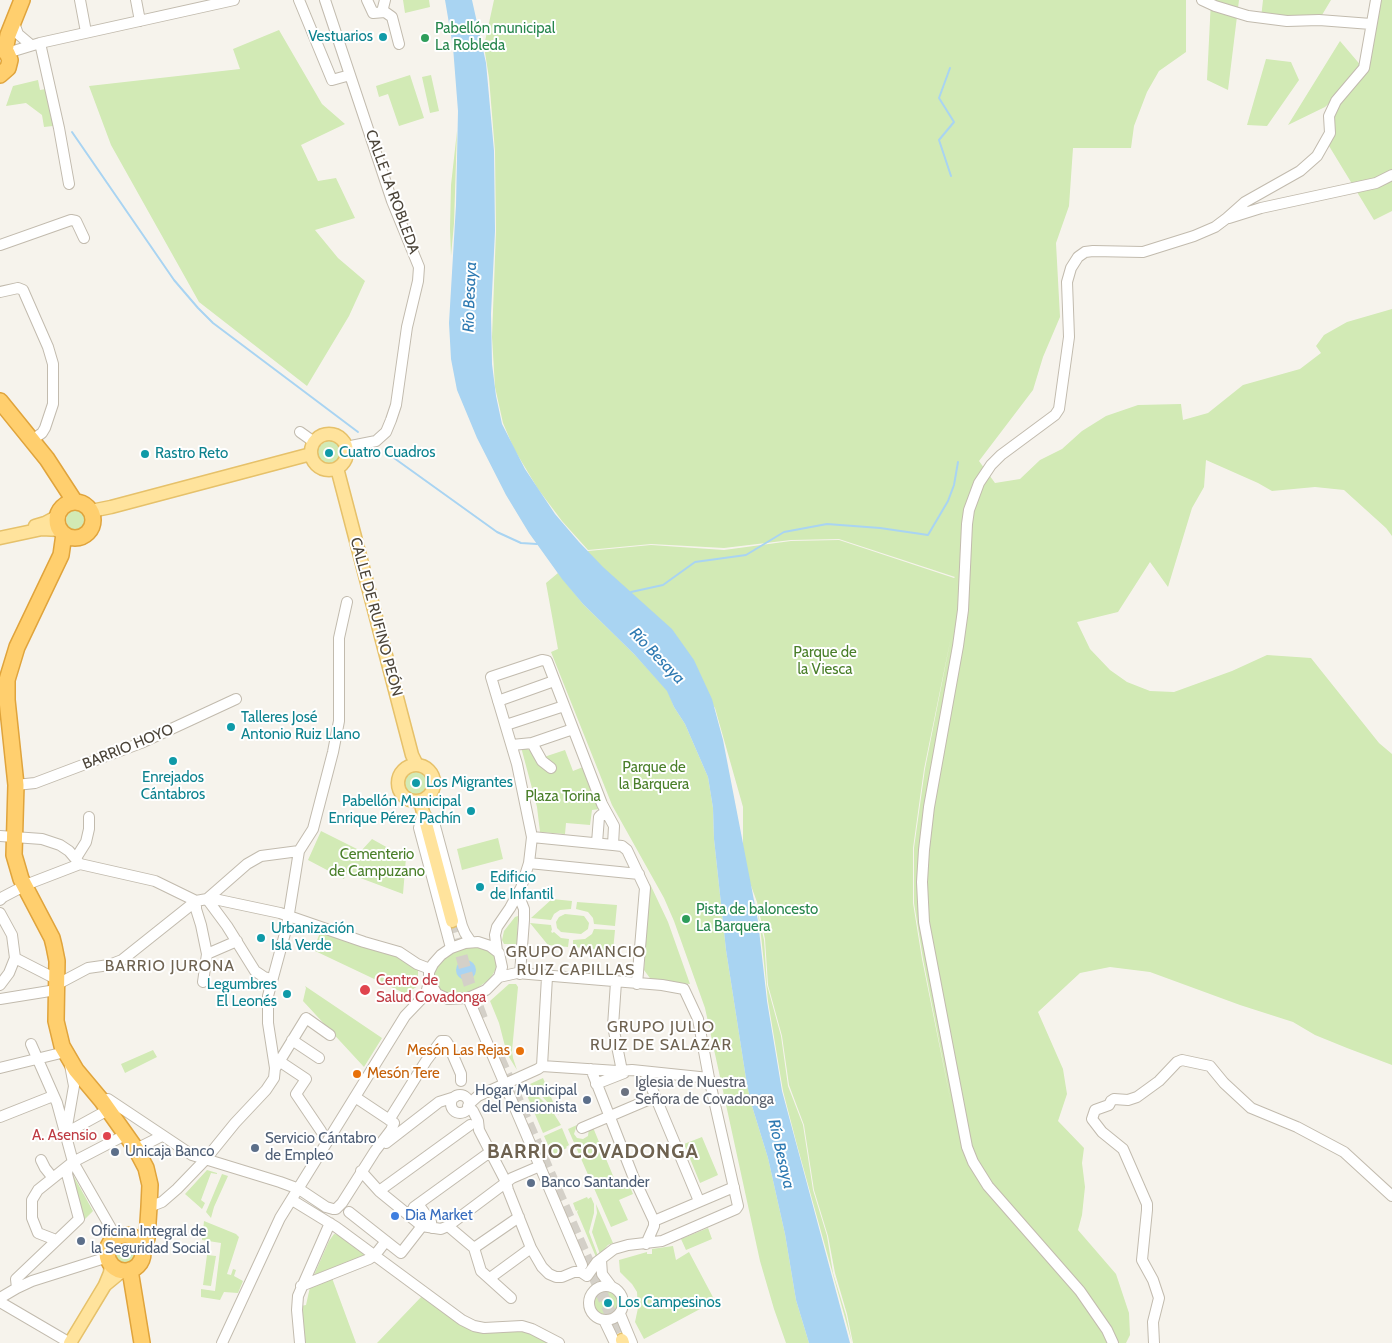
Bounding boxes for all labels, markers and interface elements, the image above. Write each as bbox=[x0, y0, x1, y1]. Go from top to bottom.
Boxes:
place label: Pabellón municipal La Robleda bbox=[435, 20, 555, 55]
place label: Vestuarios bbox=[308, 28, 373, 46]
marker: Vestuarios bbox=[377, 31, 389, 43]
marker: Pabellón municipal La Robleda bbox=[419, 32, 431, 44]
street label: CALLE LA ROBLEDA bbox=[361, 128, 423, 256]
water label: Río Besaya bbox=[459, 261, 481, 333]
place label: Cuatro Cuadros bbox=[339, 444, 436, 462]
place label: Rastro Reto bbox=[155, 445, 228, 463]
marker: Cuatro Cuadros bbox=[323, 447, 335, 459]
marker: Rastro Reto bbox=[139, 448, 151, 460]
street label: CALLE DE RUFINO PEÓN bbox=[346, 536, 406, 698]
water label: Río Besaya bbox=[625, 624, 689, 688]
park label: Parque de la Viesca bbox=[793, 644, 857, 679]
place label: Talleres José Antonio Ruiz Llano bbox=[241, 709, 360, 744]
street label: BARRIO HOYO bbox=[80, 721, 176, 773]
marker: Talleres José Antonio Ruiz Llano bbox=[225, 721, 237, 733]
marker: Enrejados Cántabros bbox=[167, 755, 179, 767]
park label: Parque de la Barquera bbox=[619, 759, 689, 794]
place label: Enrejados Cántabros bbox=[141, 769, 205, 804]
place label: Los Migrantes bbox=[426, 774, 513, 792]
marker: Los Migrantes bbox=[410, 777, 422, 789]
park label: Plaza Torina bbox=[525, 788, 601, 806]
place label: Pabellón Municipal Enrique Pérez Pachín bbox=[328, 793, 461, 828]
marker: Pabellón Municipal Enrique Pérez Pachín bbox=[465, 805, 477, 817]
park label: Cementerio de Campuzano bbox=[329, 846, 425, 881]
place label: Edificio de Infantil bbox=[490, 869, 554, 904]
marker: Edificio de Infantil bbox=[474, 881, 486, 893]
place label: Pista de baloncesto La Barquera bbox=[696, 901, 818, 936]
marker: Pista de baloncesto La Barquera bbox=[680, 913, 692, 925]
place label: Urbanización Isla Verde bbox=[271, 920, 354, 955]
marker: Urbanización Isla Verde bbox=[255, 932, 267, 944]
district label: GRUPO AMANCIO RUIZ CAPILLAS bbox=[504, 942, 648, 980]
district label: BARRIO JURONA bbox=[103, 956, 237, 976]
place label: Centro de Salud Covadonga bbox=[376, 972, 486, 1007]
place label: Legumbres El Leonés bbox=[207, 976, 277, 1011]
marker: Centro de Salud Covadonga bbox=[358, 983, 372, 997]
marker: Legumbres El Leonés bbox=[281, 988, 293, 1000]
district label: GRUPO JULIO RUIZ DE SALAZAR bbox=[588, 1017, 734, 1055]
place label: Mesón Las Rejas bbox=[407, 1042, 510, 1060]
marker: Mesón Las Rejas bbox=[514, 1045, 526, 1057]
place label: Mesón Tere bbox=[367, 1065, 440, 1083]
marker: Mesón Tere bbox=[351, 1068, 363, 1080]
place label: Iglesia de Nuestra Señora de Covadonga bbox=[635, 1074, 774, 1109]
place label: Hogar Municipal del Pensionista bbox=[475, 1082, 577, 1117]
marker: Iglesia de Nuestra Señora de Covadonga bbox=[619, 1086, 631, 1098]
marker: Hogar Municipal del Pensionista bbox=[581, 1094, 593, 1106]
water label: Río Besaya bbox=[764, 1117, 798, 1191]
place label: A. Asensio bbox=[32, 1127, 97, 1145]
marker: A. Asensio bbox=[101, 1130, 113, 1142]
place label: Servicio Cántabro de Empleo bbox=[265, 1130, 376, 1165]
district label: BARRIO COVADONGA bbox=[485, 1140, 701, 1164]
marker: Servicio Cántabro de Empleo bbox=[249, 1142, 261, 1154]
place label: Unicaja Banco bbox=[125, 1143, 214, 1161]
marker: Unicaja Banco bbox=[109, 1146, 121, 1158]
place label: Banco Santander bbox=[541, 1174, 649, 1192]
marker: Banco Santander bbox=[525, 1177, 537, 1189]
place label: Dia Market bbox=[405, 1207, 473, 1225]
marker: Dia Market bbox=[389, 1210, 401, 1222]
place label: Oficina Integral de la Seguridad Social bbox=[91, 1223, 210, 1258]
marker: Oficina Integral de la Seguridad Social bbox=[75, 1235, 87, 1247]
place label: Los Campesinos bbox=[618, 1294, 721, 1312]
marker: Los Campesinos bbox=[602, 1297, 614, 1309]

